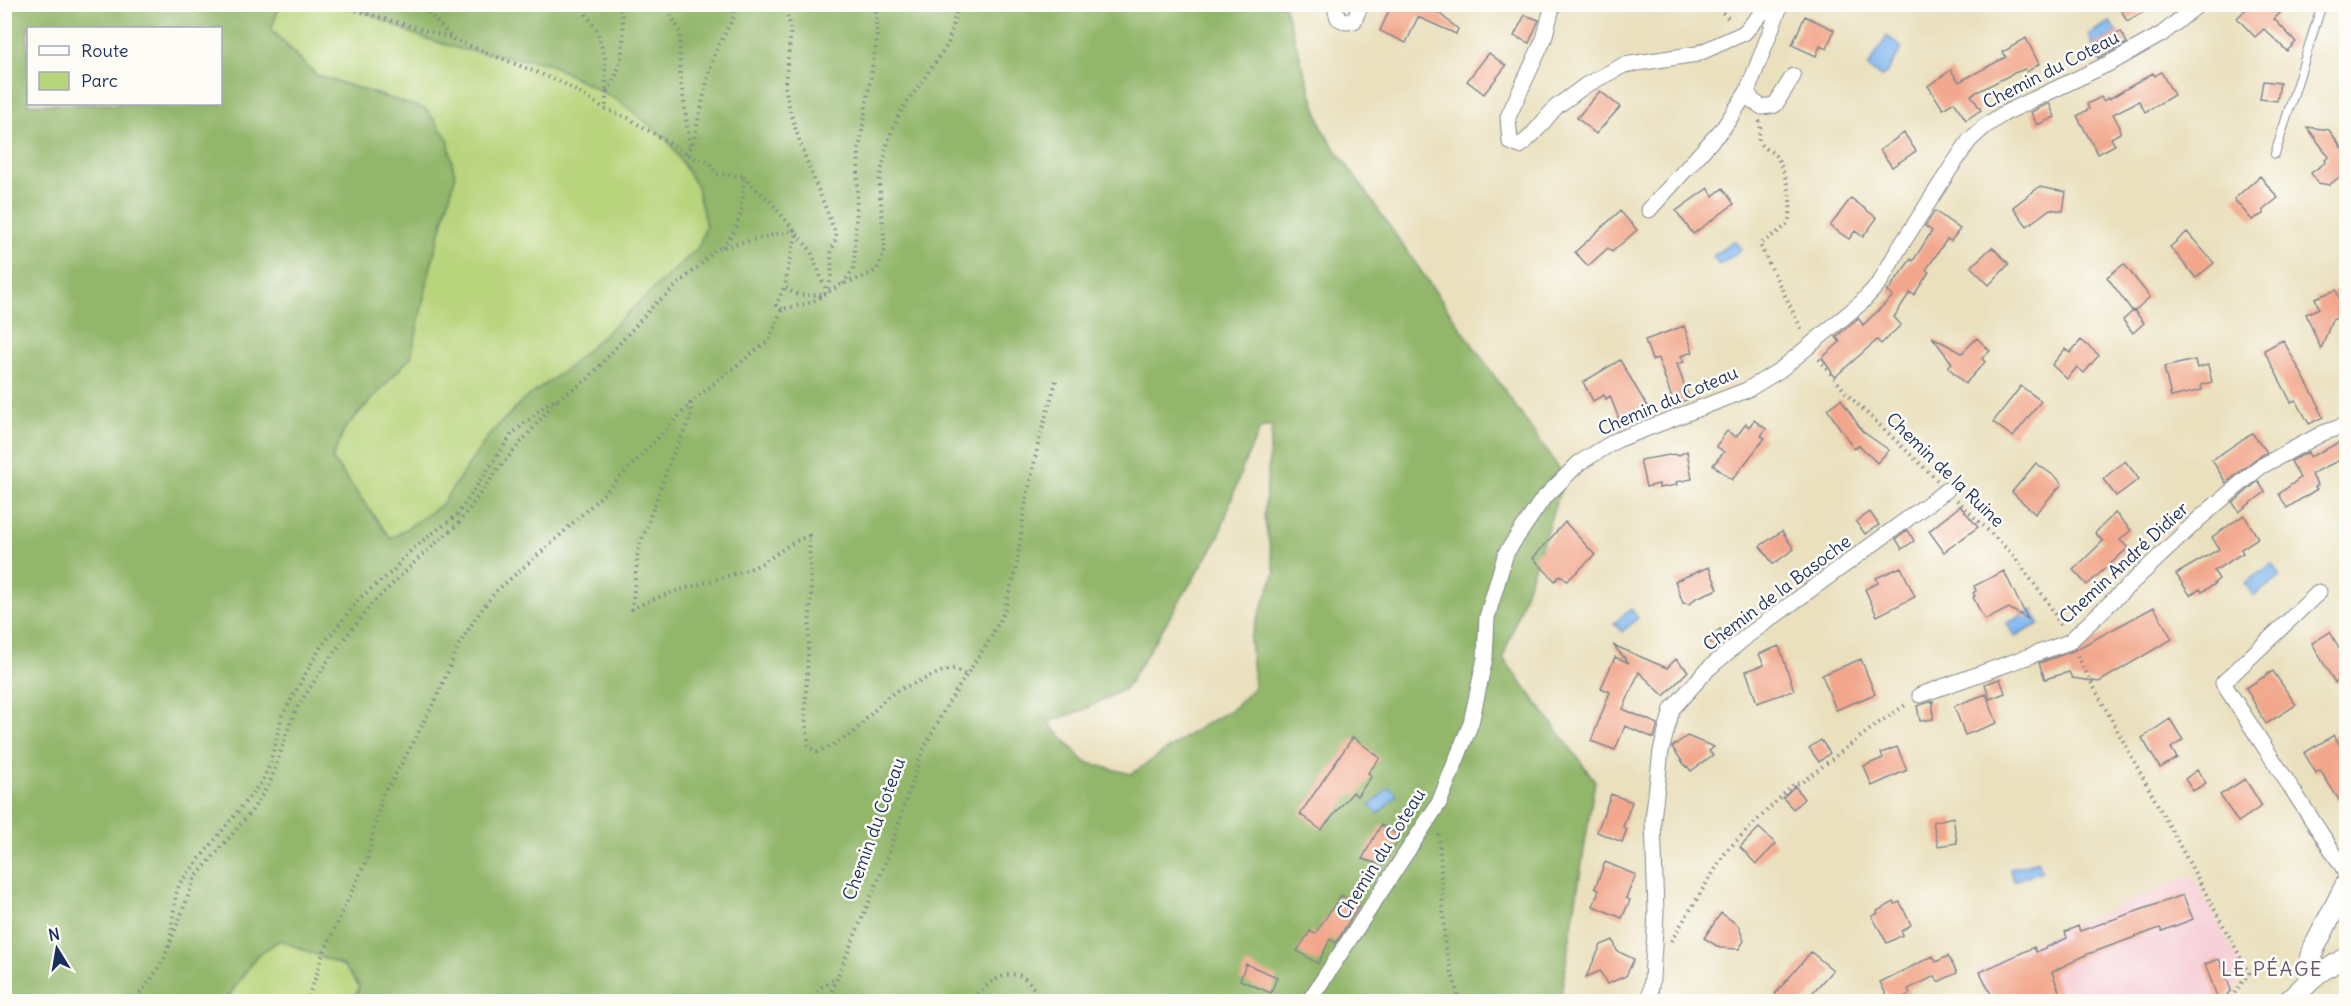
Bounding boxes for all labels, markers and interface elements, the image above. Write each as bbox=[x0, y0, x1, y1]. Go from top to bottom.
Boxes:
street label: Chemin du Coteau bbox=[1979, 25, 2123, 114]
legend bbox=[27, 27, 222, 105]
text: Route bbox=[81, 39, 129, 62]
text: Parc bbox=[81, 69, 118, 92]
street label: Chemin du Coteau bbox=[1594, 361, 1741, 440]
street label: Chemin de la Ruine bbox=[1881, 407, 2009, 532]
street label: Chemin André Didier bbox=[2054, 496, 2194, 628]
street label: Chemin de la Basoche bbox=[1698, 530, 1855, 656]
street label: Chemin du Coteau bbox=[837, 755, 910, 903]
street label: Chemin du Coteau bbox=[1331, 784, 1430, 923]
north arrow bbox=[27, 919, 87, 979]
text: N bbox=[47, 923, 61, 945]
district label: LE PÉAGE bbox=[2221, 956, 2323, 981]

